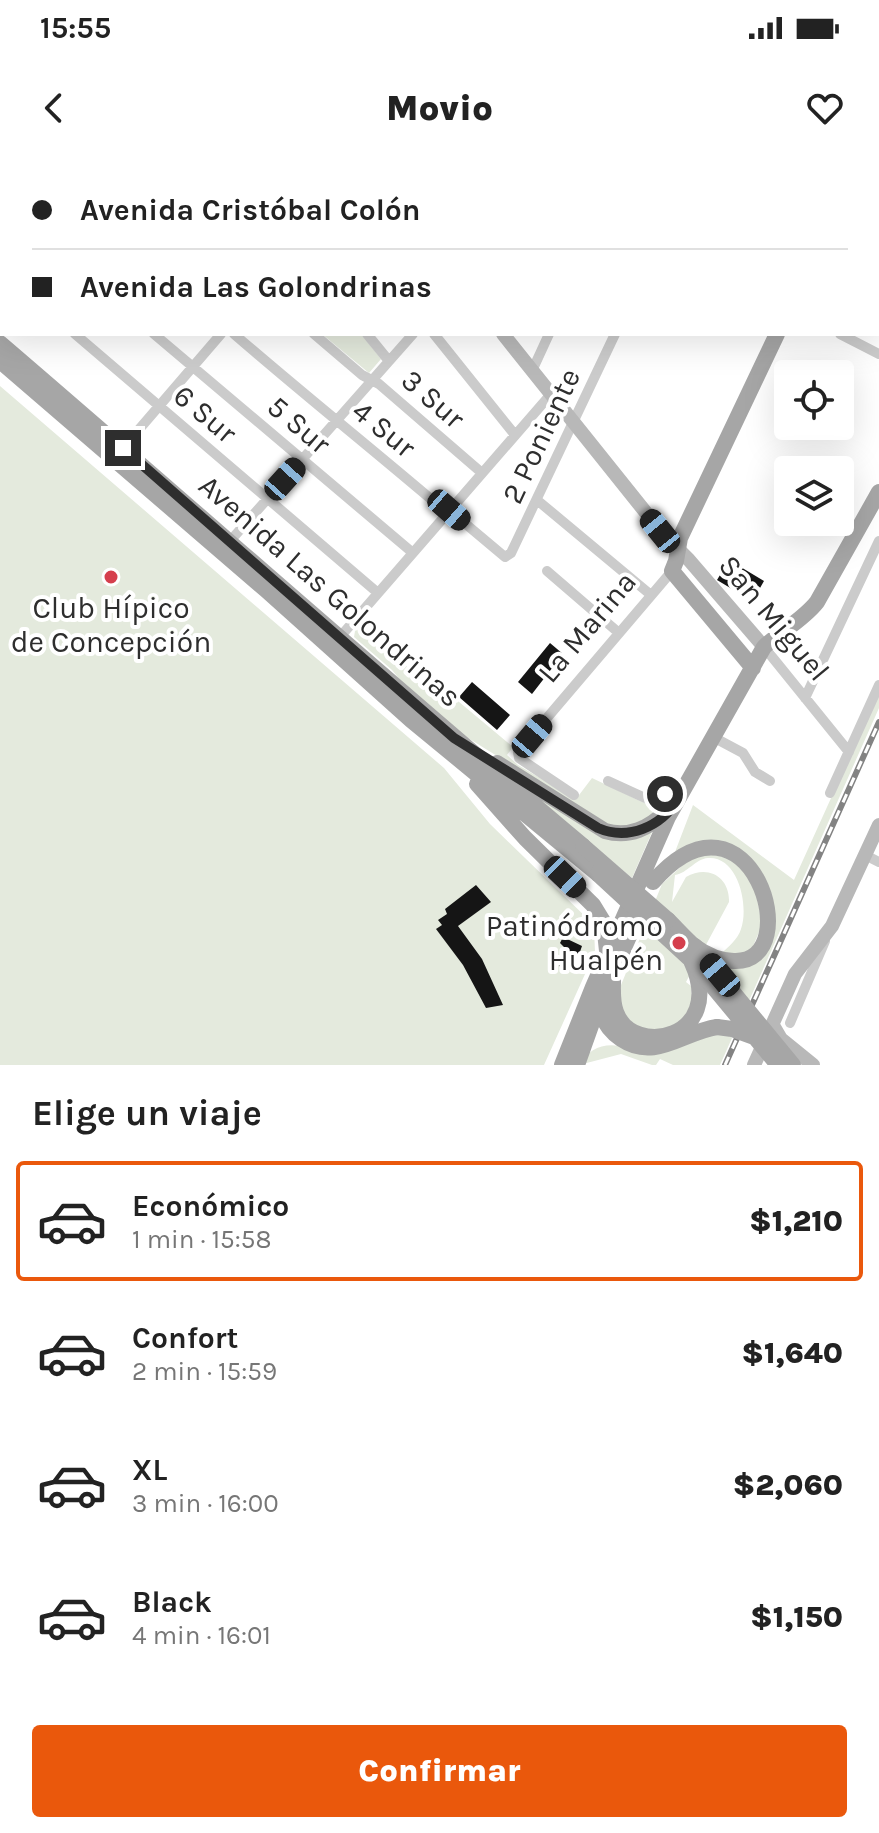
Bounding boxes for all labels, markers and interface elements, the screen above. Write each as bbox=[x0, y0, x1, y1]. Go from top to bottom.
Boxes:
text: 15:55 bbox=[40, 10, 111, 46]
icon: back bbox=[32, 86, 76, 130]
icon: heart bbox=[803, 86, 847, 130]
text: Movio bbox=[386, 87, 493, 129]
text: Avenida Cristóbal Colón bbox=[80, 192, 420, 228]
text: Avenida Las Golondrinas bbox=[80, 269, 432, 305]
map controls bbox=[774, 360, 854, 536]
button: locate bbox=[774, 360, 854, 440]
street label: 3 Sur bbox=[394, 362, 472, 436]
street label: 2 Poniente bbox=[494, 363, 588, 509]
street label: 6 Sur bbox=[166, 377, 244, 451]
street label: 5 Sur bbox=[260, 388, 338, 462]
street label: 4 Sur bbox=[345, 393, 423, 465]
route end bbox=[105, 430, 141, 466]
car bbox=[260, 453, 310, 505]
button: layers bbox=[774, 456, 854, 536]
street label: Avenida Las Golondrinas bbox=[192, 467, 468, 715]
car bbox=[423, 485, 475, 535]
car bbox=[636, 505, 684, 557]
street label: San Miguel bbox=[711, 548, 837, 688]
street label: La Marina bbox=[530, 564, 644, 690]
marker: Club Hípico de Concepción bbox=[102, 568, 120, 586]
place label: Club Hípico de Concepción bbox=[11, 590, 211, 660]
car bbox=[507, 710, 557, 762]
route start bbox=[647, 776, 683, 812]
car bbox=[539, 852, 591, 902]
place label: Patinódromo Hualpén bbox=[486, 908, 663, 978]
marker: Patinódromo Hualpén bbox=[670, 934, 688, 952]
car bbox=[695, 949, 745, 1001]
text: Elige un viaje bbox=[32, 1092, 262, 1134]
icon: car bbox=[36, 1185, 108, 1257]
text: Económico bbox=[132, 1188, 289, 1224]
text: $1,210 bbox=[749, 1203, 843, 1239]
text: 1 min · 15:58 bbox=[132, 1224, 271, 1255]
icon: car bbox=[36, 1317, 108, 1389]
text: Confort bbox=[132, 1320, 238, 1356]
text: $1,640 bbox=[741, 1335, 843, 1371]
text: 2 min · 15:59 bbox=[132, 1356, 277, 1387]
icon: car bbox=[36, 1449, 108, 1521]
text: XL bbox=[132, 1452, 167, 1488]
text: $2,060 bbox=[733, 1467, 843, 1503]
text: 3 min · 16:00 bbox=[132, 1488, 279, 1519]
icon: car bbox=[36, 1581, 108, 1653]
text: Black bbox=[132, 1584, 212, 1620]
text: $1,150 bbox=[750, 1599, 843, 1635]
text: 4 min · 16:01 bbox=[132, 1620, 271, 1651]
button: Confirmar bbox=[32, 1725, 847, 1817]

